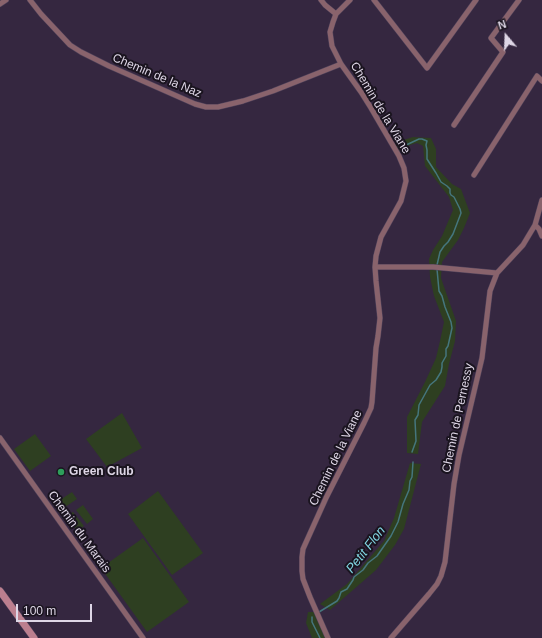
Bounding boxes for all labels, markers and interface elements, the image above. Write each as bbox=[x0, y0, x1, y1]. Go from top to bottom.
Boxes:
north arrow bbox=[486, 16, 526, 56]
text: N bbox=[496, 18, 508, 32]
street label: Chemin de la Naz bbox=[110, 51, 204, 101]
street label: Chemin de la Viane bbox=[347, 59, 413, 157]
street label: Chemin de Pernessy bbox=[439, 362, 477, 474]
street label: Chemin de la Viane bbox=[307, 408, 365, 508]
place label: Green Club bbox=[69, 465, 134, 479]
marker: Green Club bbox=[56, 467, 66, 477]
street label: Chemin du Marais bbox=[45, 488, 113, 576]
water label: Petit Flon bbox=[343, 524, 389, 576]
scale bar bbox=[18, 596, 94, 622]
text: 100 m bbox=[23, 604, 56, 618]

